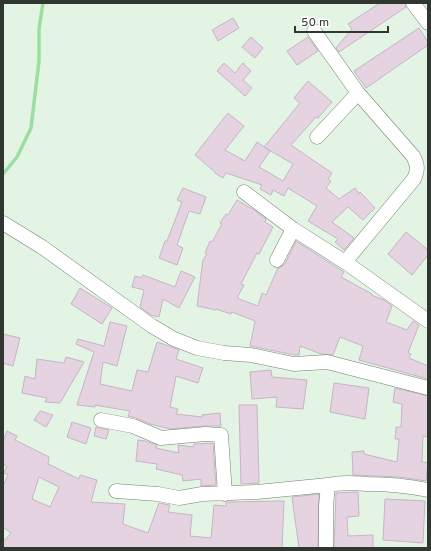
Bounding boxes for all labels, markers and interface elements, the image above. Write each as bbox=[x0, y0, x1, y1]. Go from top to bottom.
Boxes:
scale bar bbox=[295, 8, 388, 34]
text: 50 m bbox=[301, 15, 329, 31]

